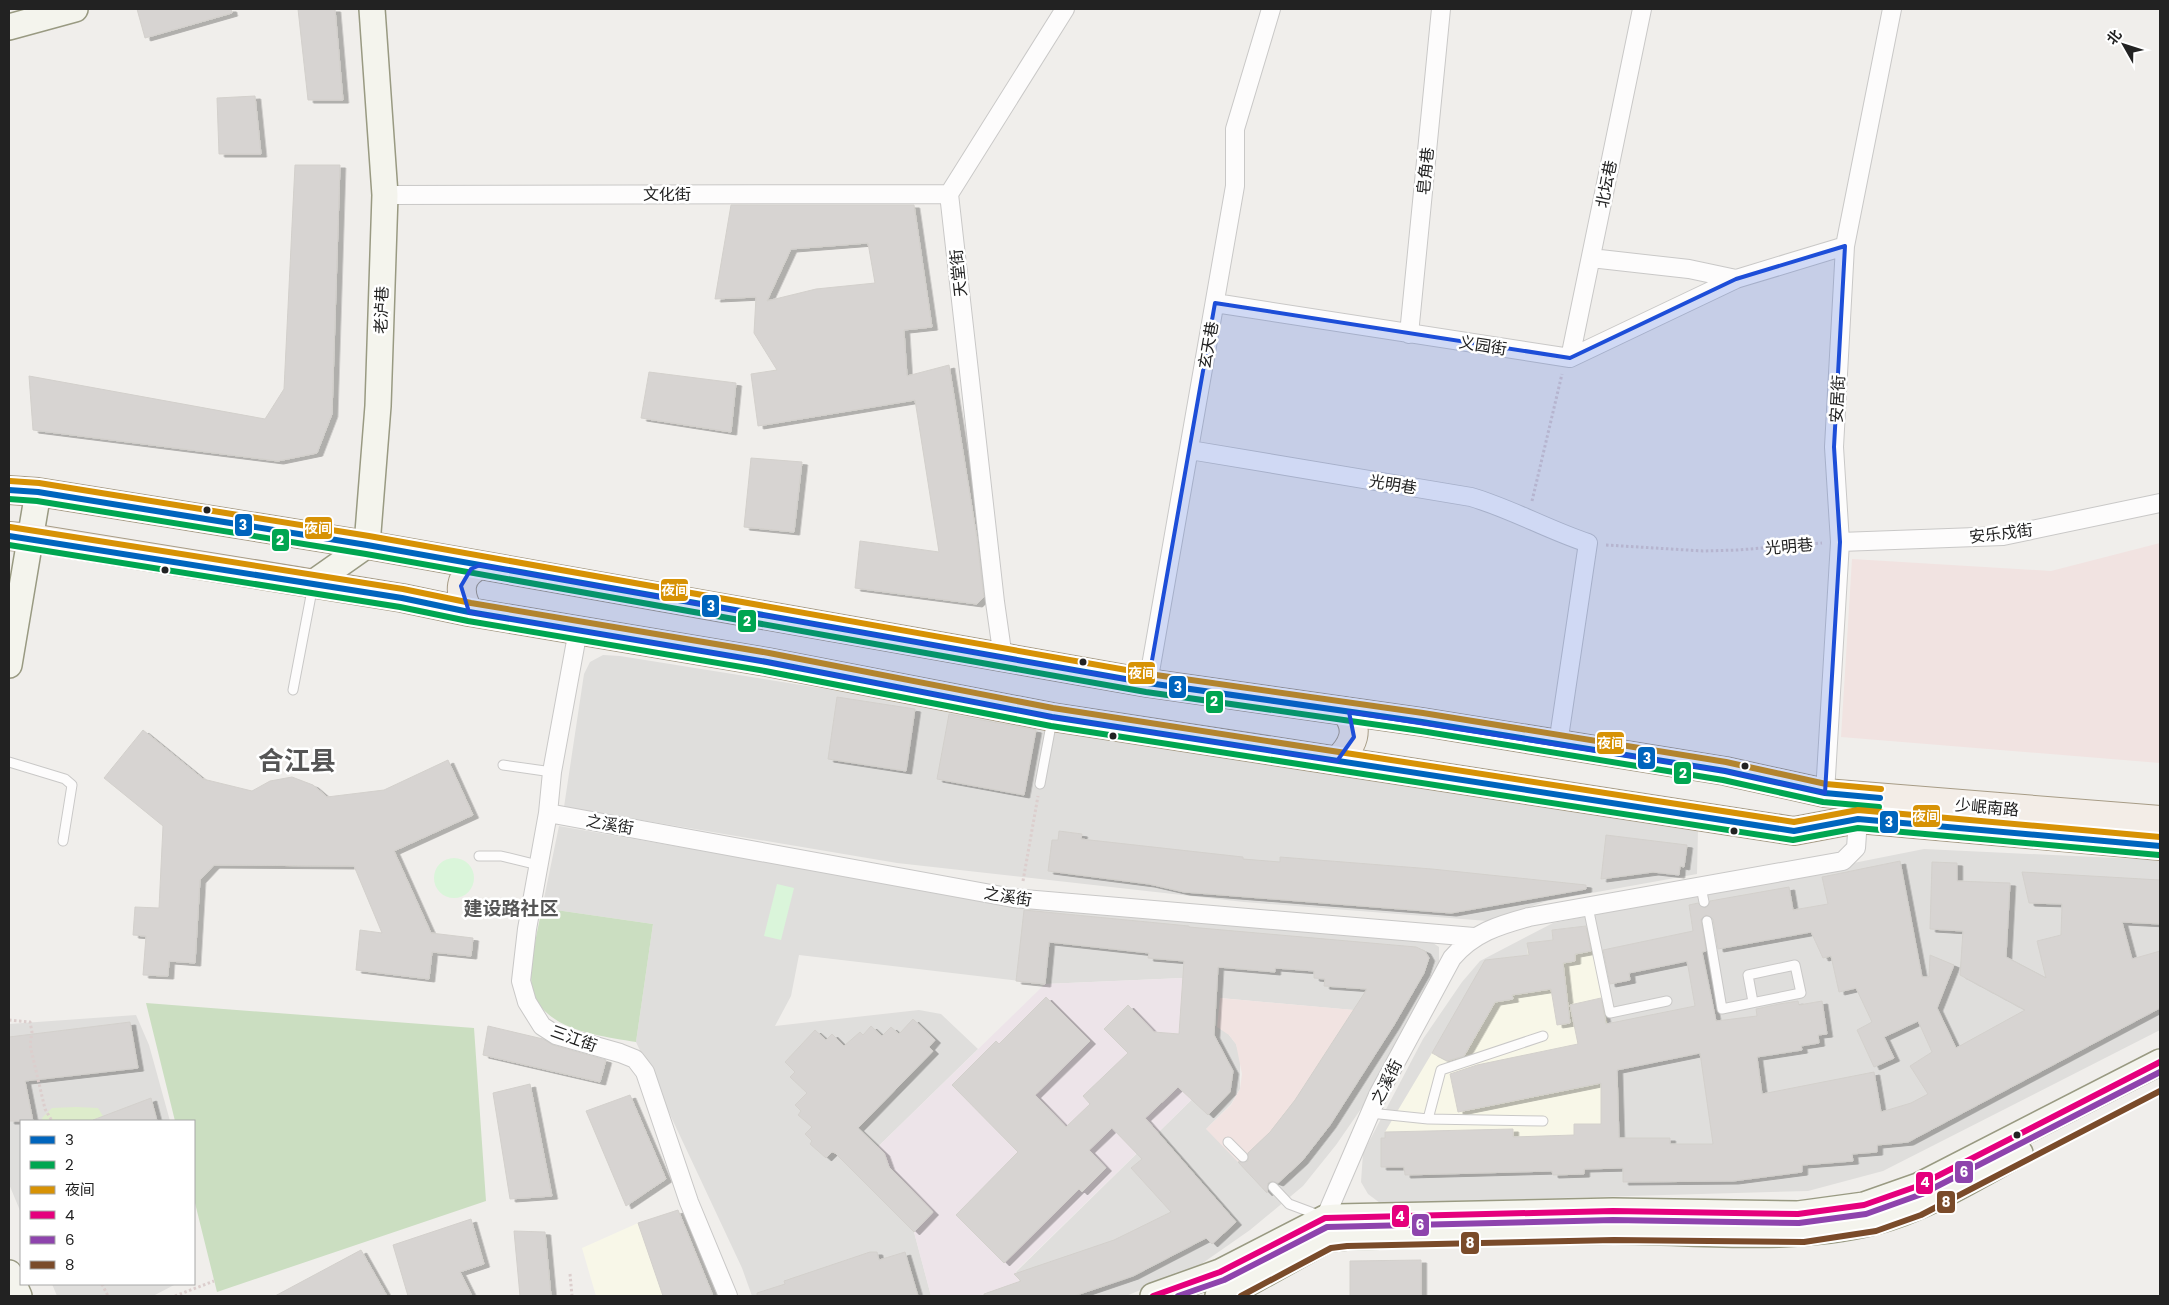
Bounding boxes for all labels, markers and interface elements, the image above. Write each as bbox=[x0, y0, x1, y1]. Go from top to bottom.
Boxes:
north arrow bbox=[2099, 20, 2149, 70]
text: 北 bbox=[2102, 25, 2126, 49]
street label: 皂角巷 bbox=[1412, 146, 1439, 196]
street label: 北坛巷 bbox=[1591, 158, 1622, 210]
street label: 文化街 bbox=[643, 183, 691, 206]
street label: 天堂街 bbox=[945, 248, 972, 298]
street label: 老泸巷 bbox=[369, 286, 394, 334]
street label: 玄天巷 bbox=[1193, 319, 1224, 371]
street label: 义园街 bbox=[1457, 330, 1508, 361]
street label: 安居街 bbox=[1825, 374, 1850, 424]
street label: 光明巷 bbox=[1367, 469, 1418, 500]
unlabelled marker bbox=[202, 505, 212, 515]
line badge: 3 bbox=[234, 513, 253, 537]
text: 3 bbox=[239, 515, 247, 535]
line badge: 夜间 bbox=[304, 516, 333, 540]
text: 夜间 bbox=[304, 518, 332, 538]
street label: 安乐戍街 bbox=[1968, 518, 2034, 549]
line badge: 2 bbox=[271, 528, 290, 552]
text: 2 bbox=[276, 530, 284, 550]
street label: 光明巷 bbox=[1764, 533, 1814, 560]
unlabelled marker bbox=[160, 565, 170, 575]
line badge: 夜间 bbox=[660, 578, 689, 602]
text: 夜间 bbox=[661, 580, 689, 600]
line badge: 3 bbox=[701, 594, 720, 618]
text: 3 bbox=[707, 596, 715, 616]
line badge: 2 bbox=[737, 609, 757, 633]
text: 2 bbox=[743, 611, 751, 631]
unlabelled marker bbox=[1078, 657, 1088, 667]
line badge: 夜间 bbox=[1127, 661, 1156, 685]
text: 夜间 bbox=[1128, 663, 1156, 683]
line badge: 3 bbox=[1168, 675, 1187, 699]
text: 3 bbox=[1174, 677, 1182, 697]
line badge: 2 bbox=[1205, 690, 1224, 714]
text: 2 bbox=[1210, 691, 1218, 711]
unlabelled marker bbox=[1108, 731, 1118, 741]
line badge: 夜间 bbox=[1596, 731, 1625, 755]
text: 夜间 bbox=[1597, 733, 1625, 753]
district label: 合江县 bbox=[258, 743, 336, 779]
line badge: 3 bbox=[1637, 746, 1656, 770]
text: 3 bbox=[1643, 748, 1651, 768]
line badge: 2 bbox=[1673, 761, 1692, 785]
unlabelled marker bbox=[1740, 761, 1750, 771]
text: 2 bbox=[1679, 763, 1687, 783]
street label: 少岷南路 bbox=[1954, 793, 2020, 822]
line badge: 夜间 bbox=[1912, 804, 1941, 828]
text: 夜间 bbox=[1912, 806, 1940, 826]
street label: 之溪街 bbox=[584, 809, 636, 840]
line badge: 3 bbox=[1879, 810, 1899, 834]
text: 3 bbox=[1885, 812, 1893, 832]
unlabelled marker bbox=[1729, 826, 1739, 836]
street label: 之溪街 bbox=[982, 881, 1033, 912]
district label: 建设路社区 bbox=[463, 895, 559, 922]
street label: 三江街 bbox=[547, 1019, 600, 1057]
street label: 之溪街 bbox=[1365, 1056, 1408, 1109]
legend bbox=[20, 1120, 195, 1285]
text: 3 bbox=[65, 1129, 74, 1150]
unlabelled marker bbox=[2012, 1130, 2022, 1140]
text: 2 bbox=[65, 1154, 74, 1175]
line badge: 6 bbox=[1954, 1160, 1974, 1184]
text: 6 bbox=[1960, 1162, 1969, 1182]
line badge: 4 bbox=[1915, 1171, 1934, 1195]
text: 4 bbox=[1920, 1172, 1930, 1192]
text: 夜间 bbox=[65, 1179, 95, 1200]
line badge: 8 bbox=[1936, 1190, 1956, 1214]
text: 8 bbox=[1941, 1192, 1951, 1212]
text: 4 bbox=[65, 1204, 74, 1225]
line badge: 4 bbox=[1391, 1204, 1410, 1228]
text: 4 bbox=[1395, 1206, 1405, 1226]
line badge: 6 bbox=[1411, 1213, 1430, 1237]
text: 6 bbox=[1416, 1215, 1425, 1235]
text: 6 bbox=[65, 1229, 75, 1250]
line badge: 8 bbox=[1460, 1231, 1480, 1255]
text: 8 bbox=[1465, 1233, 1475, 1253]
text: 8 bbox=[65, 1254, 74, 1275]

